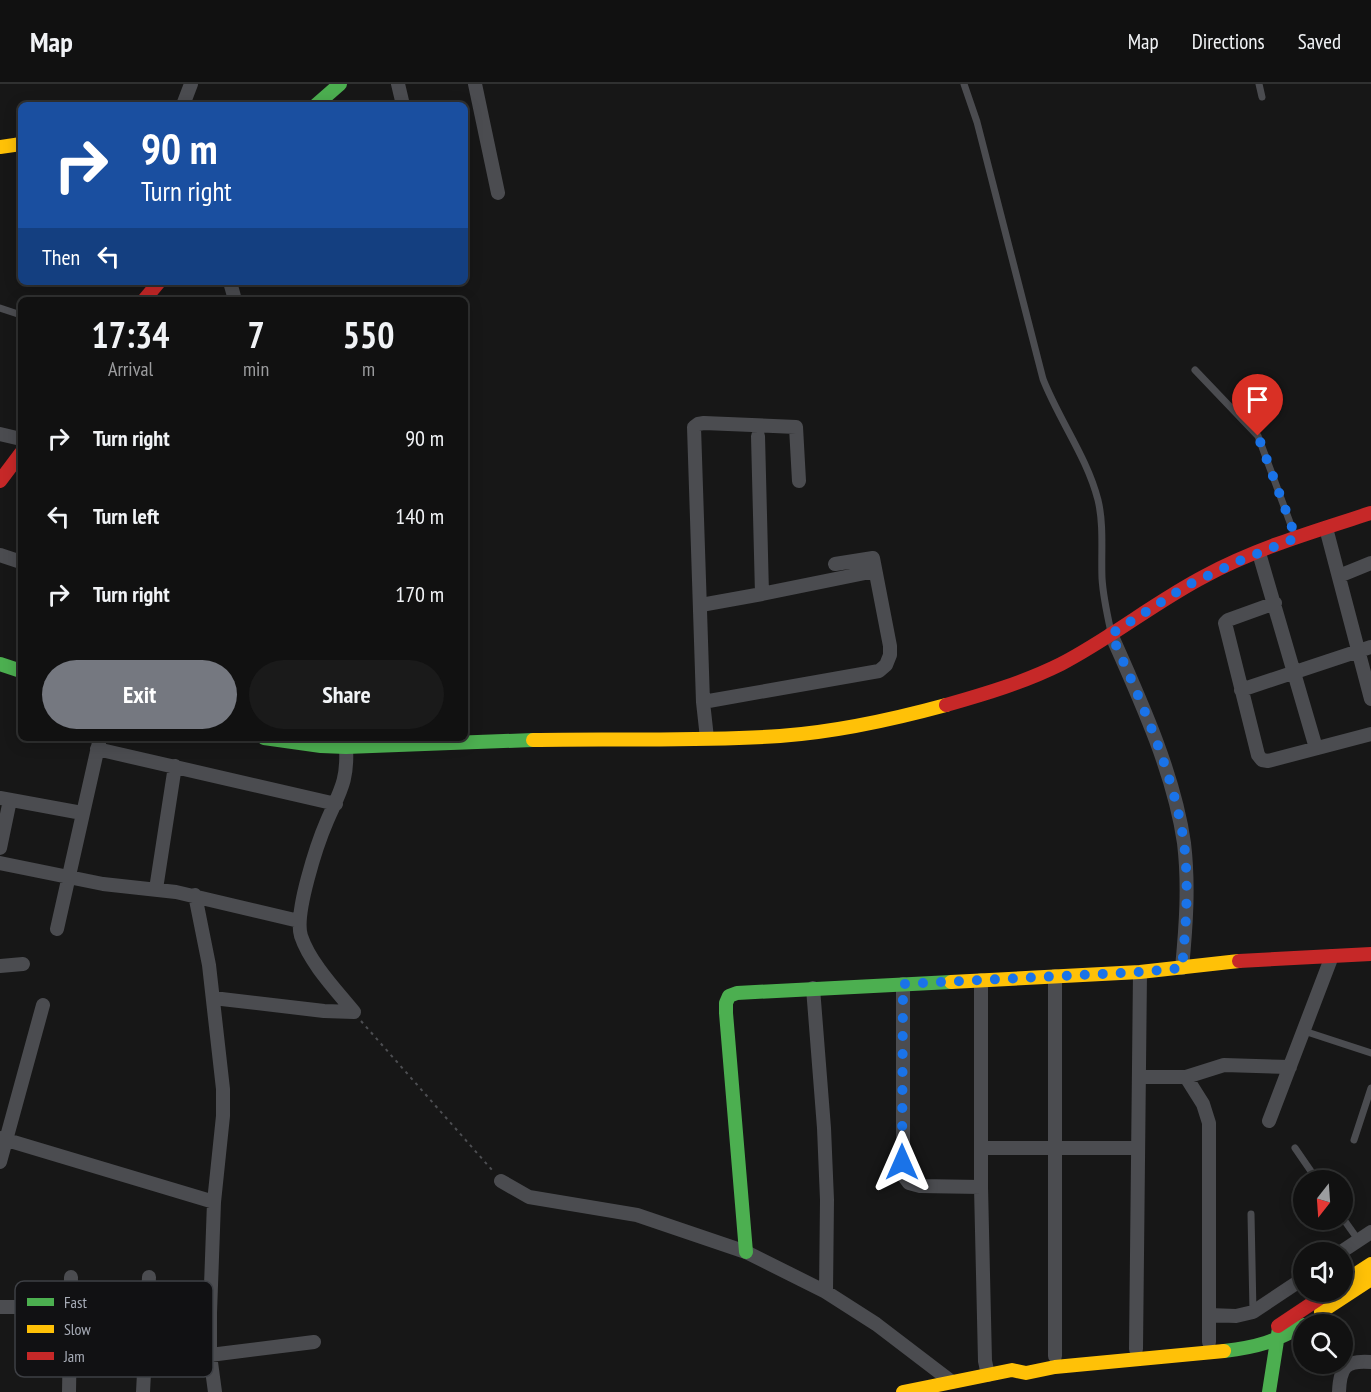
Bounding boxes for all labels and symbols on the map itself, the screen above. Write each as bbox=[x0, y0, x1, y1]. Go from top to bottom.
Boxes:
pin bbox=[1232, 374, 1283, 436]
position arrow bbox=[870, 1130, 934, 1194]
north arrow bbox=[1293, 1170, 1353, 1230]
legend bbox=[15, 1281, 213, 1377]
text: Fast bbox=[64, 1292, 87, 1312]
text: Slow bbox=[64, 1319, 91, 1339]
text: Jam bbox=[63, 1346, 85, 1366]

